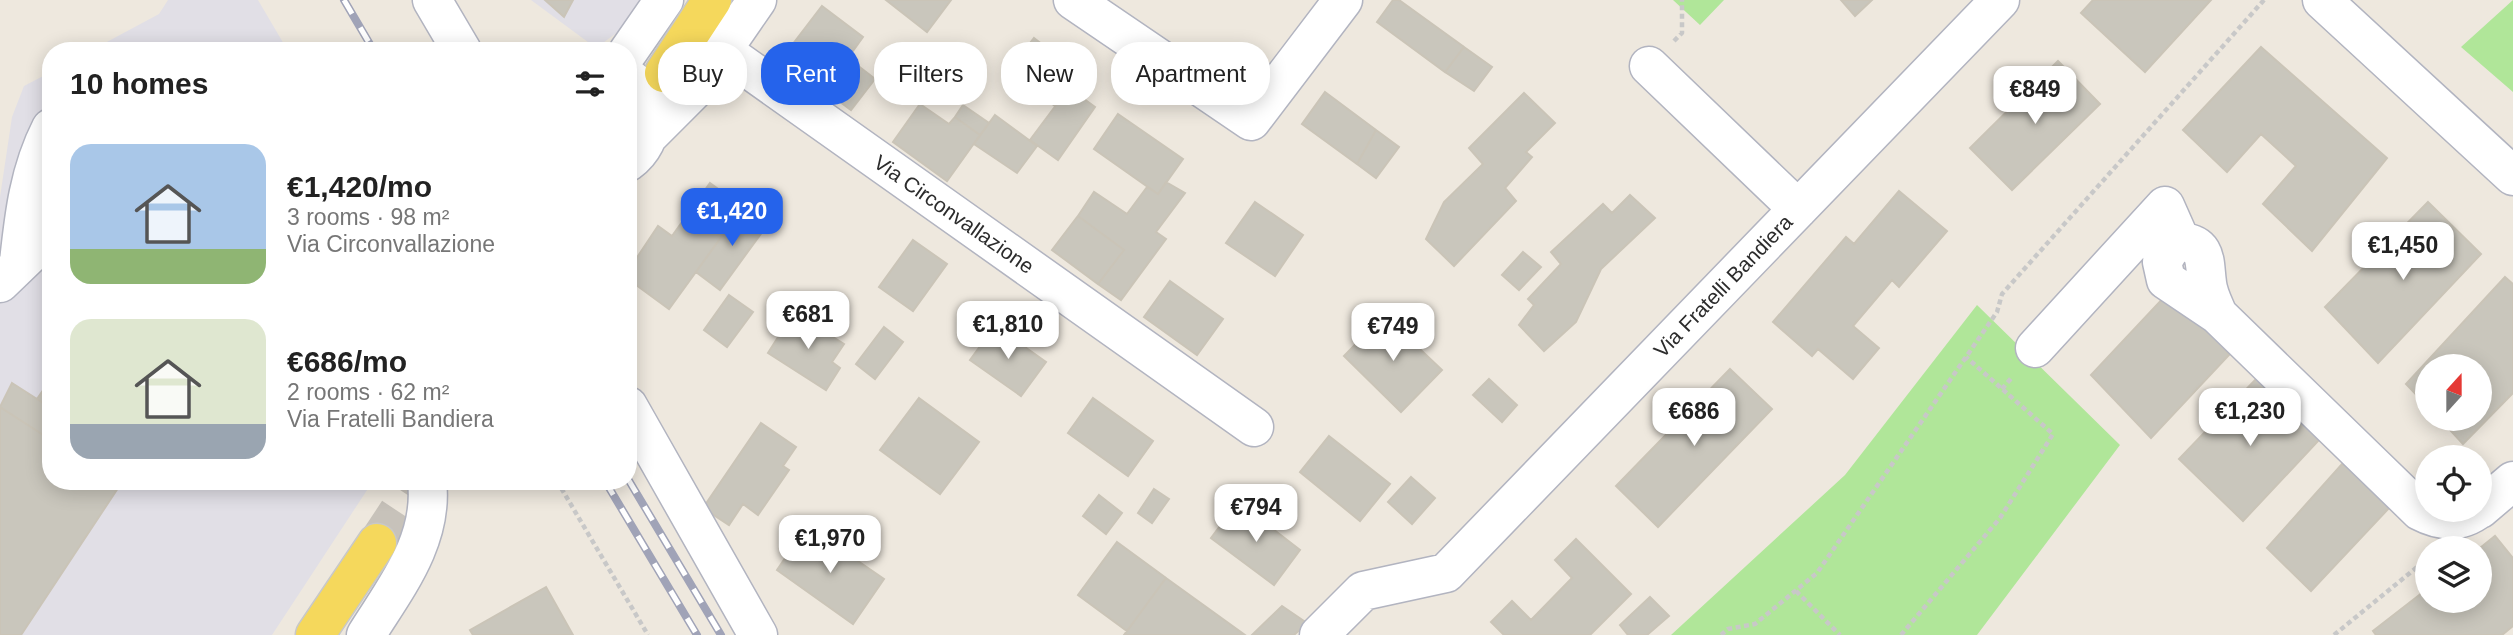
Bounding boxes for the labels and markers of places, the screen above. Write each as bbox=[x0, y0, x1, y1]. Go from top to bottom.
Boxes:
pin: €849 bbox=[1994, 66, 2076, 126]
pin: €1,420 bbox=[675, 188, 789, 248]
pin: €1,450 bbox=[2346, 222, 2460, 282]
pin: €681 bbox=[767, 292, 849, 351]
pin: €1,810 bbox=[951, 302, 1065, 361]
pin: €749 bbox=[1352, 304, 1434, 363]
pin: €686 bbox=[1653, 388, 1735, 448]
pin: €1,230 bbox=[2193, 388, 2307, 448]
pin: €794 bbox=[1215, 484, 1297, 544]
pin: €1,970 bbox=[773, 516, 887, 575]

